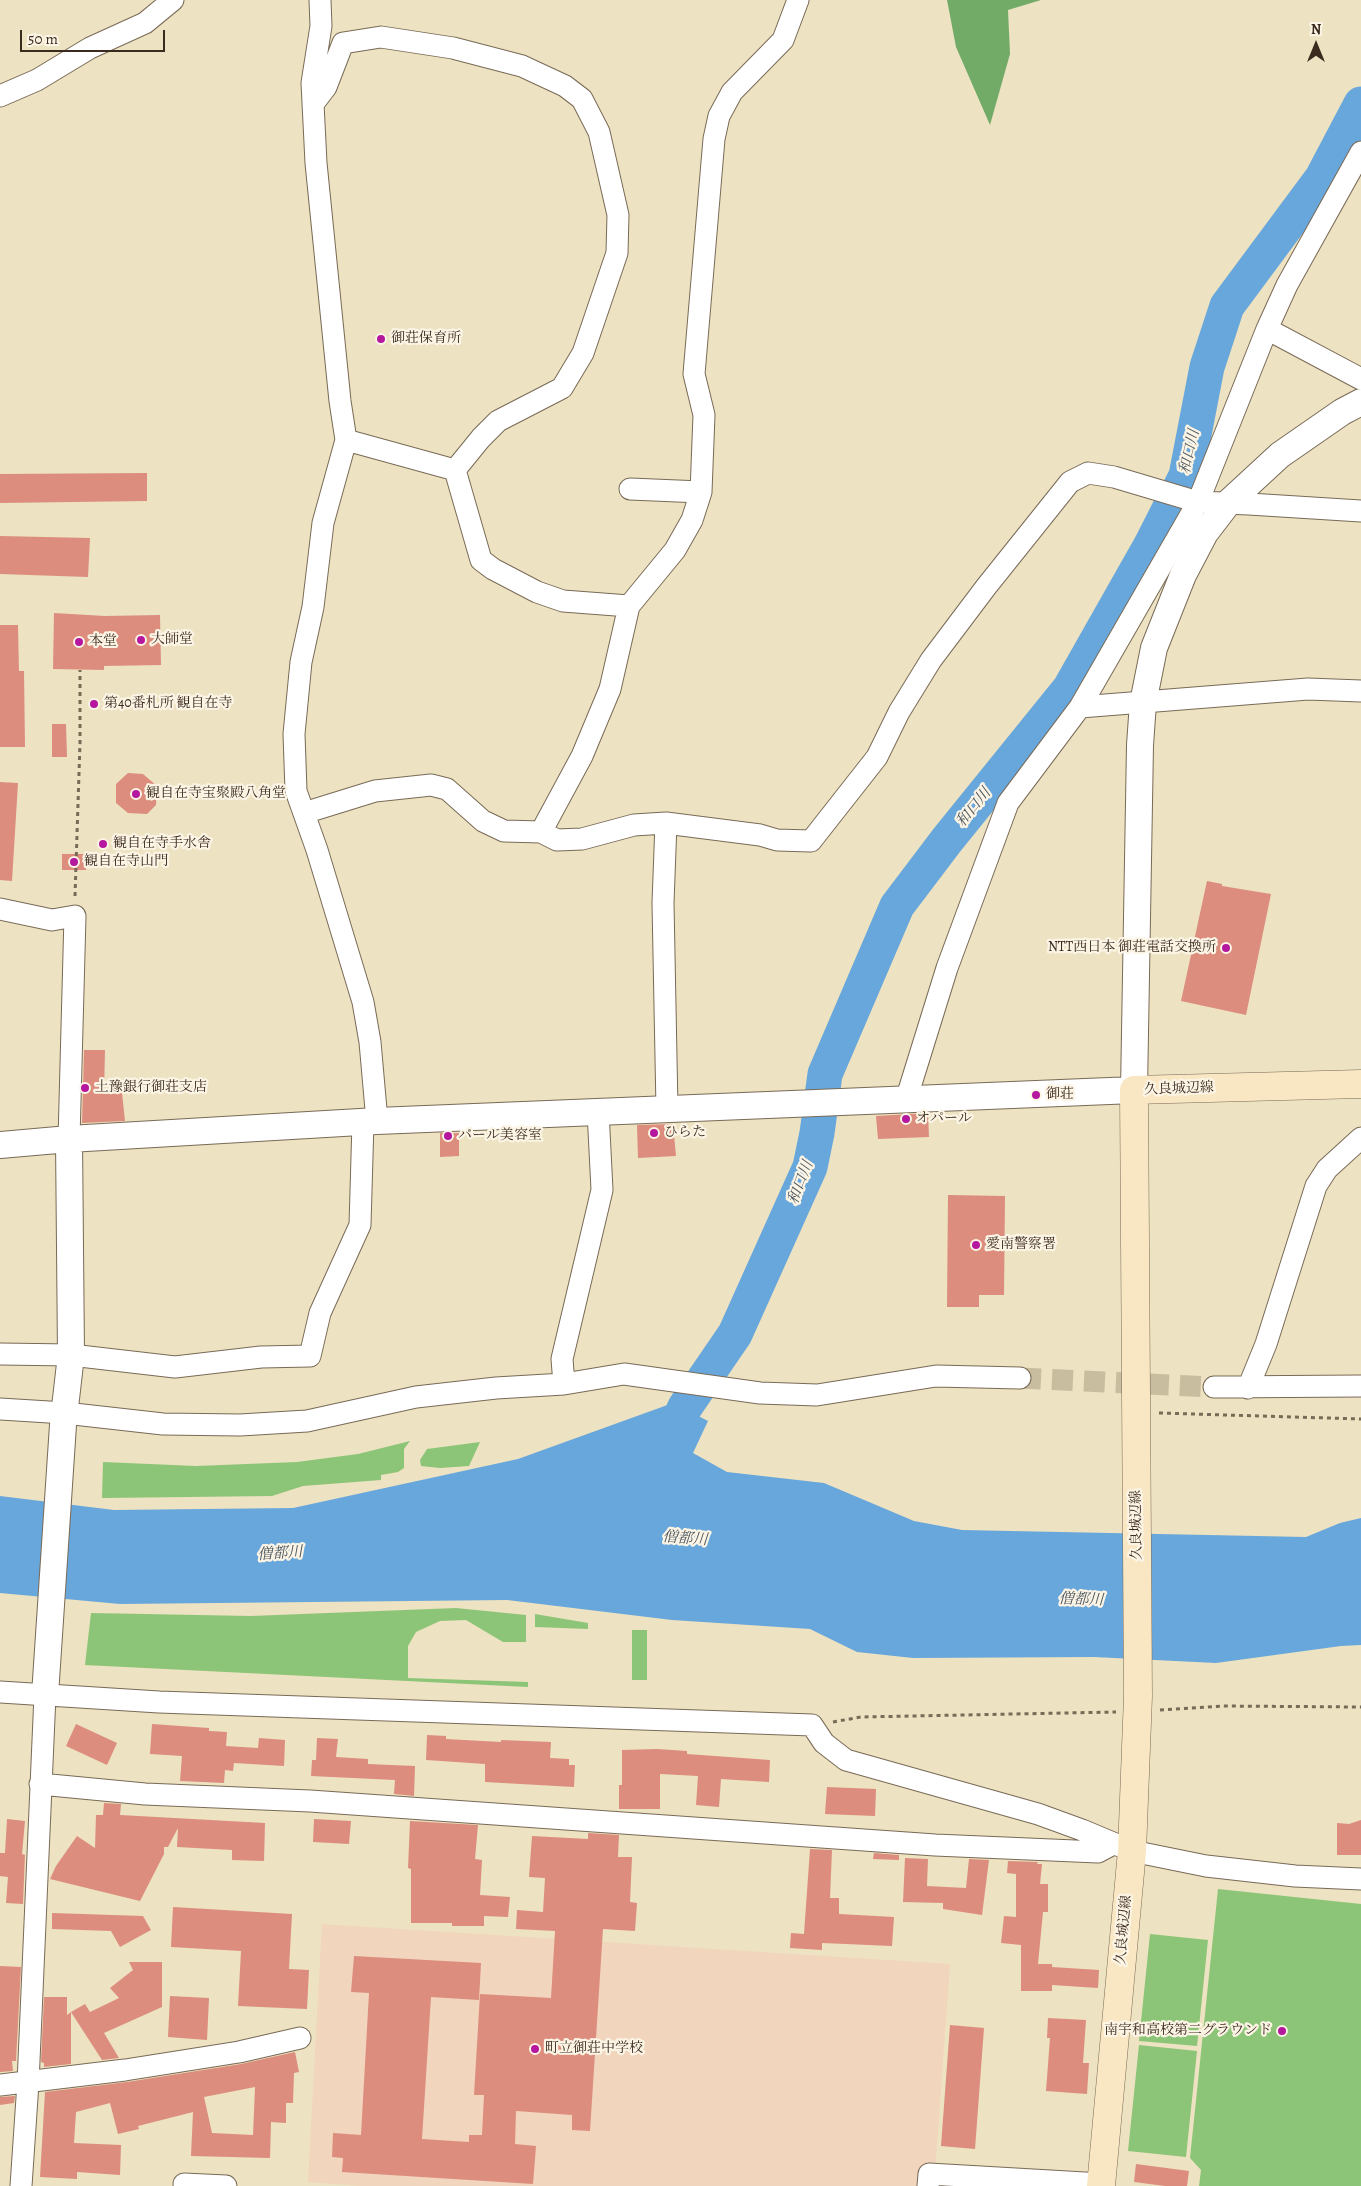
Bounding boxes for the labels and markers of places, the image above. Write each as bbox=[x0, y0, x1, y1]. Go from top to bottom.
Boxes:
place label: 御荘保育所 bbox=[391, 331, 461, 347]
marker: 御荘保育所 bbox=[375, 333, 387, 345]
place label: 大師堂 bbox=[151, 632, 193, 648]
place label: 本堂 bbox=[89, 634, 117, 650]
marker: 大師堂 bbox=[135, 634, 147, 646]
marker: 本堂 bbox=[73, 636, 85, 648]
place label: 第40番札所 観自在寺 bbox=[104, 696, 233, 712]
marker: 第40番札所 観自在寺 bbox=[88, 698, 100, 710]
place label: 観自在寺宝聚殿八角堂 bbox=[146, 786, 286, 802]
marker: 観自在寺宝聚殿八角堂 bbox=[130, 788, 142, 800]
place label: 観自在寺手水舎 bbox=[113, 836, 211, 852]
marker: 観自在寺手水舎 bbox=[97, 838, 109, 850]
place label: 観自在寺山門 bbox=[84, 854, 168, 870]
marker: 観自在寺山門 bbox=[68, 856, 80, 868]
place label: NTT西日本 御荘電話交換所 bbox=[1048, 940, 1216, 956]
marker: NTT西日本 御荘電話交換所 bbox=[1220, 942, 1232, 954]
place label: 土豫銀行御荘支店 bbox=[95, 1080, 207, 1096]
marker: 土豫銀行御荘支店 bbox=[79, 1082, 91, 1094]
place label: 御荘 bbox=[1046, 1087, 1074, 1103]
marker: 御荘 bbox=[1030, 1089, 1042, 1101]
place label: オパール bbox=[916, 1111, 972, 1127]
marker: オパール bbox=[900, 1113, 912, 1125]
place label: ひらた bbox=[664, 1125, 706, 1141]
marker: ひらた bbox=[648, 1127, 660, 1139]
place label: パール美容室 bbox=[458, 1128, 542, 1144]
marker: パール美容室 bbox=[442, 1130, 454, 1142]
place label: 愛南警察署 bbox=[986, 1237, 1056, 1253]
marker: 愛南警察署 bbox=[970, 1239, 982, 1251]
place label: 南宇和高校第二グラウンド bbox=[1104, 2023, 1272, 2039]
marker: 南宇和高校第二グラウンド bbox=[1276, 2025, 1288, 2037]
place label: 町立御荘中学校 bbox=[545, 2041, 643, 2057]
marker: 町立御荘中学校 bbox=[529, 2043, 541, 2055]

